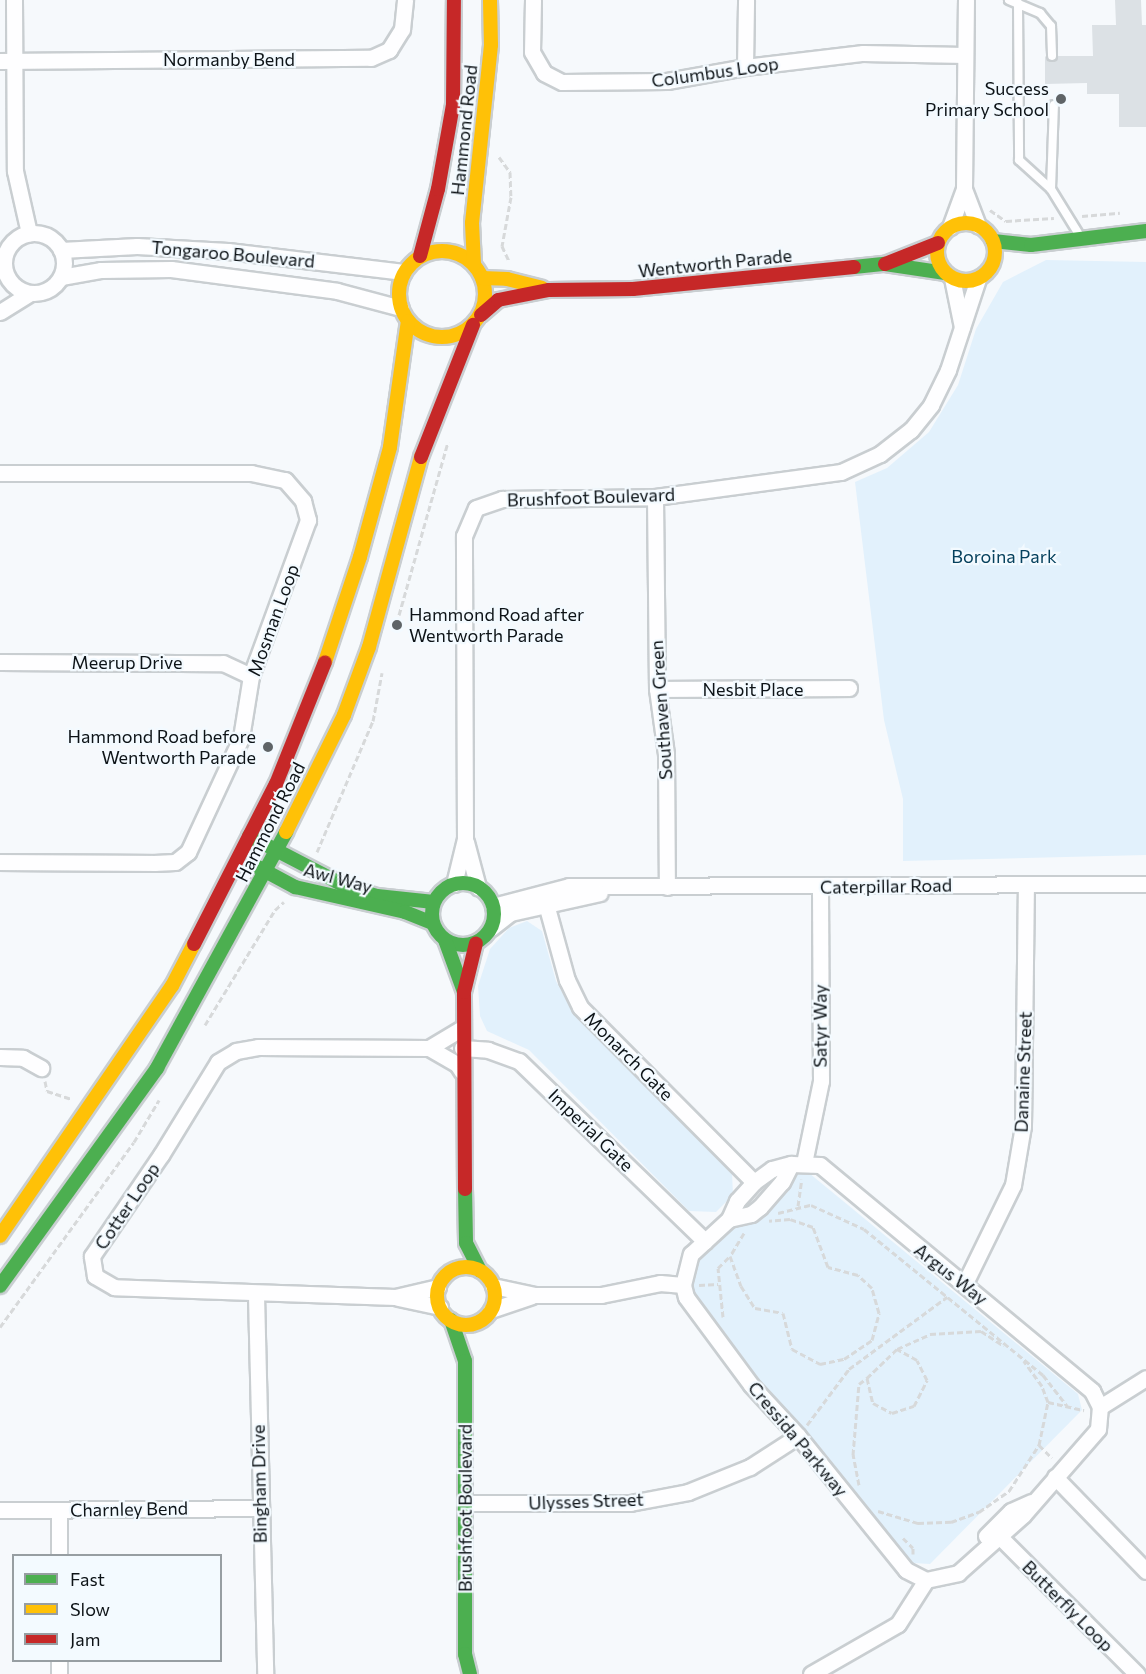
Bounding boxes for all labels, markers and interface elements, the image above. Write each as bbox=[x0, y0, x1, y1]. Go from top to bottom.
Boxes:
street label: Normanby Bend bbox=[163, 48, 295, 70]
street label: Columbus Loop bbox=[650, 52, 780, 92]
street label: Hammond Road bbox=[446, 64, 482, 196]
place label: Success Primary School bbox=[925, 78, 1049, 121]
marker: Success Primary School bbox=[1054, 92, 1068, 106]
street label: Tongaroo Boulevard bbox=[150, 236, 316, 272]
street label: Wentworth Parade bbox=[637, 244, 793, 282]
street label: Brushfoot Boulevard bbox=[507, 483, 675, 511]
park label: Boroina Park bbox=[951, 545, 1057, 567]
street label: Mosman Loop bbox=[243, 561, 303, 679]
place label: Hammond Road after Wentworth Parade bbox=[409, 604, 584, 646]
marker: Hammond Road after Wentworth Parade bbox=[390, 618, 404, 632]
street label: Southaven Green bbox=[645, 640, 677, 780]
street label: Meerup Drive bbox=[72, 651, 182, 673]
street label: Nesbit Place bbox=[702, 678, 804, 700]
place label: Hammond Road before Wentworth Parade bbox=[67, 726, 256, 768]
marker: Hammond Road before Wentworth Parade bbox=[261, 740, 275, 754]
street label: Hammond Road bbox=[231, 759, 309, 885]
street label: Awl Way bbox=[301, 858, 375, 898]
street label: Caterpillar Road bbox=[820, 874, 952, 898]
street label: Satyr Way bbox=[809, 984, 831, 1068]
street label: Monarch Gate bbox=[580, 1007, 678, 1105]
street label: Danaine Street bbox=[1010, 1011, 1036, 1133]
street label: Imperial Gate bbox=[544, 1084, 638, 1176]
street label: Cotter Loop bbox=[90, 1158, 164, 1254]
street label: Argus Way bbox=[910, 1239, 992, 1309]
street label: Cressida Parkway bbox=[744, 1377, 852, 1501]
street label: Bingham Drive bbox=[247, 1424, 271, 1544]
street label: Brushfoot Boulevard bbox=[454, 1424, 476, 1592]
street label: Ulysses Street bbox=[528, 1488, 644, 1514]
street label: Charnley Bend bbox=[70, 1497, 188, 1521]
legend bbox=[12, 1554, 222, 1662]
street label: Butterfly Loop bbox=[1018, 1556, 1118, 1656]
text: Fast bbox=[70, 1568, 105, 1590]
text: Slow bbox=[70, 1598, 110, 1620]
text: Jam bbox=[70, 1628, 100, 1650]

